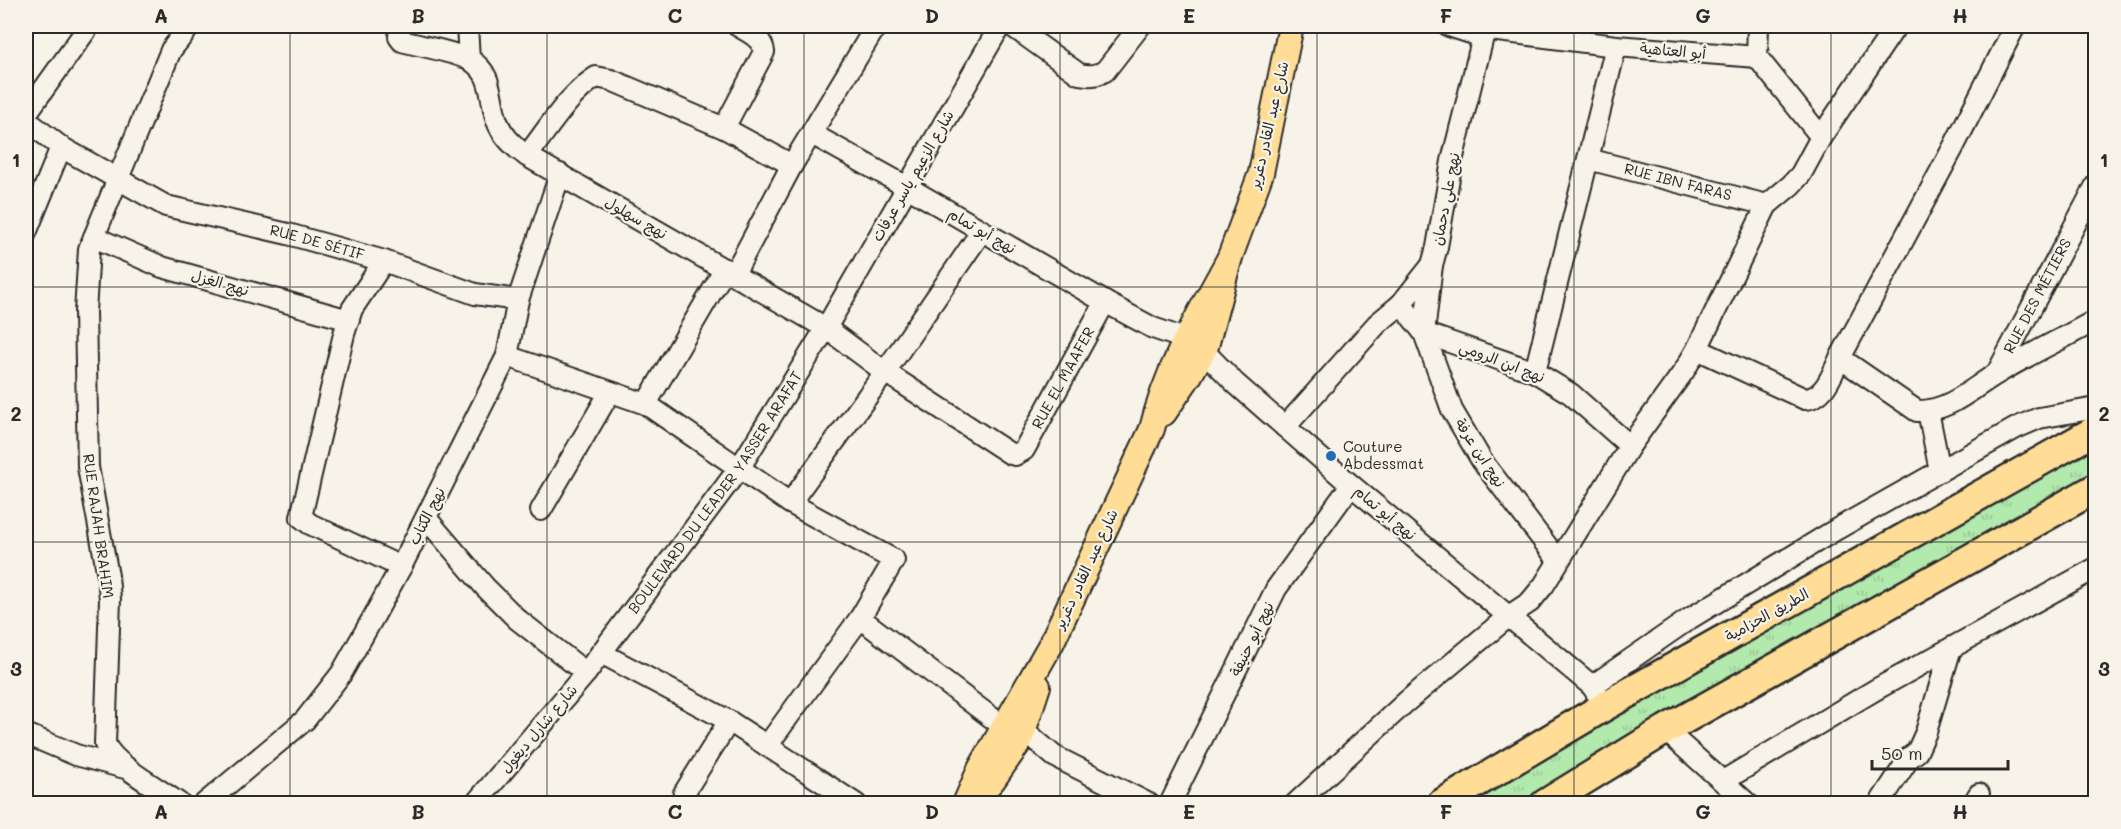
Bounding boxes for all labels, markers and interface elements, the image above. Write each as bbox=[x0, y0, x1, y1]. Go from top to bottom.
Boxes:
text: A bbox=[154, 2, 168, 28]
text: B bbox=[411, 2, 425, 28]
text: C bbox=[668, 2, 683, 28]
text: D bbox=[925, 2, 939, 28]
text: E bbox=[1183, 2, 1195, 28]
text: F bbox=[1440, 2, 1453, 28]
text: G bbox=[1695, 2, 1711, 28]
text: H bbox=[1952, 2, 1968, 28]
street label: أبو العتاهية bbox=[1639, 37, 1707, 63]
street label: شارع عبد القادر دغرير bbox=[1243, 59, 1293, 193]
street label: شارع الزعيم ياسر عرفات bbox=[866, 106, 960, 246]
text: 1 bbox=[12, 146, 20, 172]
text: 1 bbox=[2100, 146, 2108, 172]
street label: نهج علي دحمان bbox=[1426, 151, 1468, 248]
street label: RUE IBN FARAS bbox=[1622, 158, 1734, 205]
street label: نهج سهلول bbox=[601, 191, 671, 244]
street label: نهج أبو تمام bbox=[944, 203, 1020, 259]
street label: RUE DE SÉTIF bbox=[268, 219, 367, 264]
street label: RUE DES MÉTIERS bbox=[1998, 235, 2075, 357]
street label: نهج الغزل bbox=[189, 264, 251, 301]
street label: RUE EL MAAFER bbox=[1026, 323, 1099, 432]
street label: نهج ابن الرومي bbox=[1455, 336, 1548, 390]
street label: BOULEVARD DU LEADER YASSER ARAFAT bbox=[623, 367, 806, 617]
text: 2 bbox=[10, 400, 22, 426]
text: 2 bbox=[2098, 400, 2110, 426]
street label: نهج ابن عرفة bbox=[1450, 414, 1511, 491]
place label: Couture Abdessmat bbox=[1343, 436, 1424, 473]
marker: Couture Abdessmat bbox=[1324, 449, 1338, 463]
street label: RUE RAJAH BRAHIM bbox=[79, 452, 119, 599]
street label: نهج أبو تمام bbox=[1349, 480, 1421, 546]
street label: نهج الكتاب bbox=[403, 483, 450, 548]
street label: شارع عبد القادر دغرير bbox=[1048, 505, 1123, 634]
street label: الطريق الحزامية bbox=[1721, 583, 1812, 645]
street label: نهج أبو حنيفة bbox=[1224, 598, 1279, 680]
text: 3 bbox=[10, 655, 22, 681]
text: 3 bbox=[2098, 655, 2110, 681]
street label: شارع شارل ديغول bbox=[495, 680, 582, 778]
scale bar bbox=[1872, 733, 2008, 771]
text: 50 m bbox=[1881, 741, 1923, 765]
text: A bbox=[154, 798, 168, 824]
text: B bbox=[411, 798, 425, 824]
text: C bbox=[668, 798, 683, 824]
text: D bbox=[925, 798, 939, 824]
text: E bbox=[1183, 798, 1195, 824]
text: F bbox=[1440, 798, 1453, 824]
text: G bbox=[1695, 798, 1711, 824]
text: H bbox=[1952, 798, 1968, 824]

